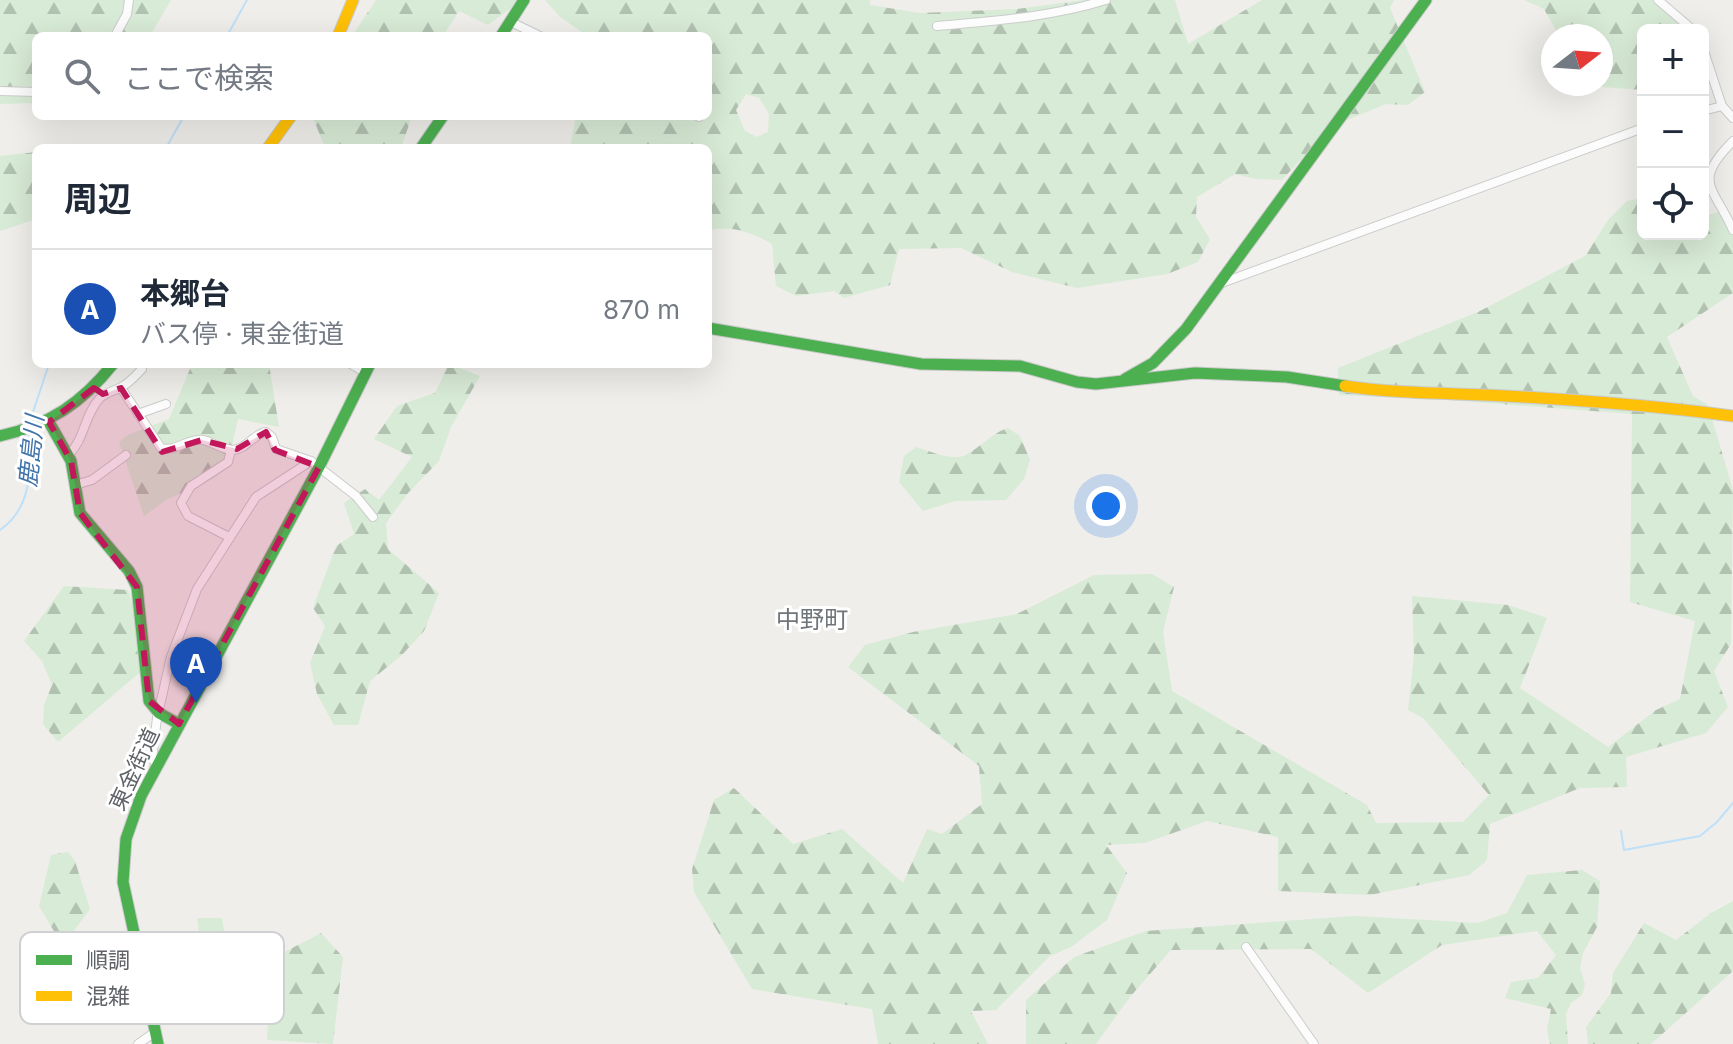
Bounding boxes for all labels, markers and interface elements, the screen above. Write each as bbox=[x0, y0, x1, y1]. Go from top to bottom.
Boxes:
north arrow bbox=[1541, 24, 1613, 96]
map controls bbox=[1637, 24, 1709, 240]
button: + bbox=[1637, 24, 1709, 96]
search box bbox=[32, 32, 712, 120]
icon: search bbox=[60, 54, 104, 98]
text: ここで検索 bbox=[124, 60, 274, 96]
button: − bbox=[1637, 96, 1709, 168]
button: locate bbox=[1637, 168, 1709, 240]
text: 周辺 bbox=[64, 178, 132, 219]
text: 本郷台 bbox=[140, 275, 230, 311]
text: A bbox=[80, 294, 100, 325]
text: 870 m bbox=[603, 294, 680, 325]
text: バス停 · 東金街道 bbox=[140, 318, 344, 349]
water label: 鹿島川 bbox=[13, 411, 49, 488]
your location bbox=[1086, 486, 1126, 526]
district label: 中野町 bbox=[776, 605, 848, 634]
pin: A bbox=[170, 637, 222, 703]
street label: 東金街道 bbox=[104, 724, 164, 814]
legend bbox=[20, 932, 284, 1024]
text: 順調 bbox=[86, 947, 130, 973]
text: 混雑 bbox=[86, 983, 130, 1009]

